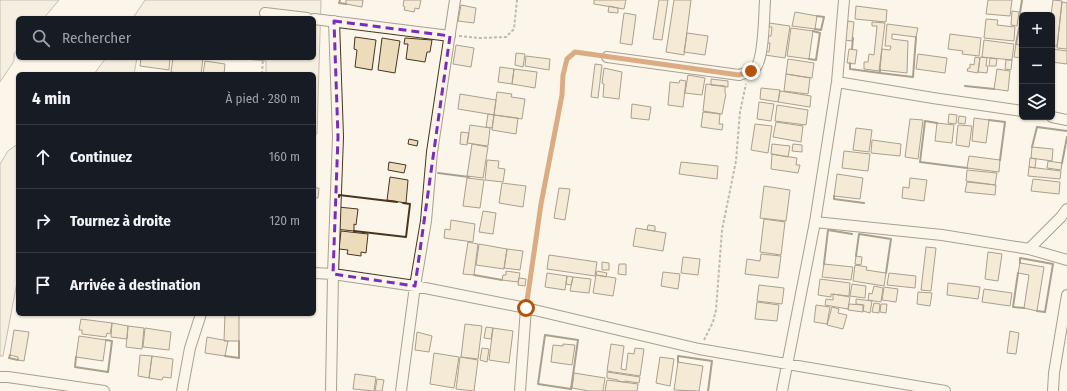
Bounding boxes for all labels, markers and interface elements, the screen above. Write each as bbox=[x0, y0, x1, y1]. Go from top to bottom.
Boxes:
map controls bbox=[1019, 12, 1055, 120]
button: + bbox=[1019, 12, 1055, 48]
search box bbox=[16, 16, 316, 60]
icon: search bbox=[30, 27, 52, 49]
text: Rechercher bbox=[62, 29, 131, 47]
button: − bbox=[1019, 48, 1055, 84]
route end bbox=[742, 62, 760, 80]
button: layers bbox=[1019, 84, 1055, 120]
text: 4 min bbox=[32, 88, 71, 109]
text: À pied · 280 m bbox=[226, 91, 300, 106]
icon: ahead bbox=[32, 146, 54, 168]
text: Continuez bbox=[70, 148, 132, 166]
text: 160 m bbox=[269, 149, 300, 164]
icon: right bbox=[32, 210, 54, 232]
text: Tournez à droite bbox=[70, 212, 171, 230]
text: 120 m bbox=[269, 213, 300, 228]
icon: arrive bbox=[32, 274, 54, 296]
text: Arrivée à destination bbox=[70, 276, 201, 294]
route start bbox=[517, 299, 535, 317]

